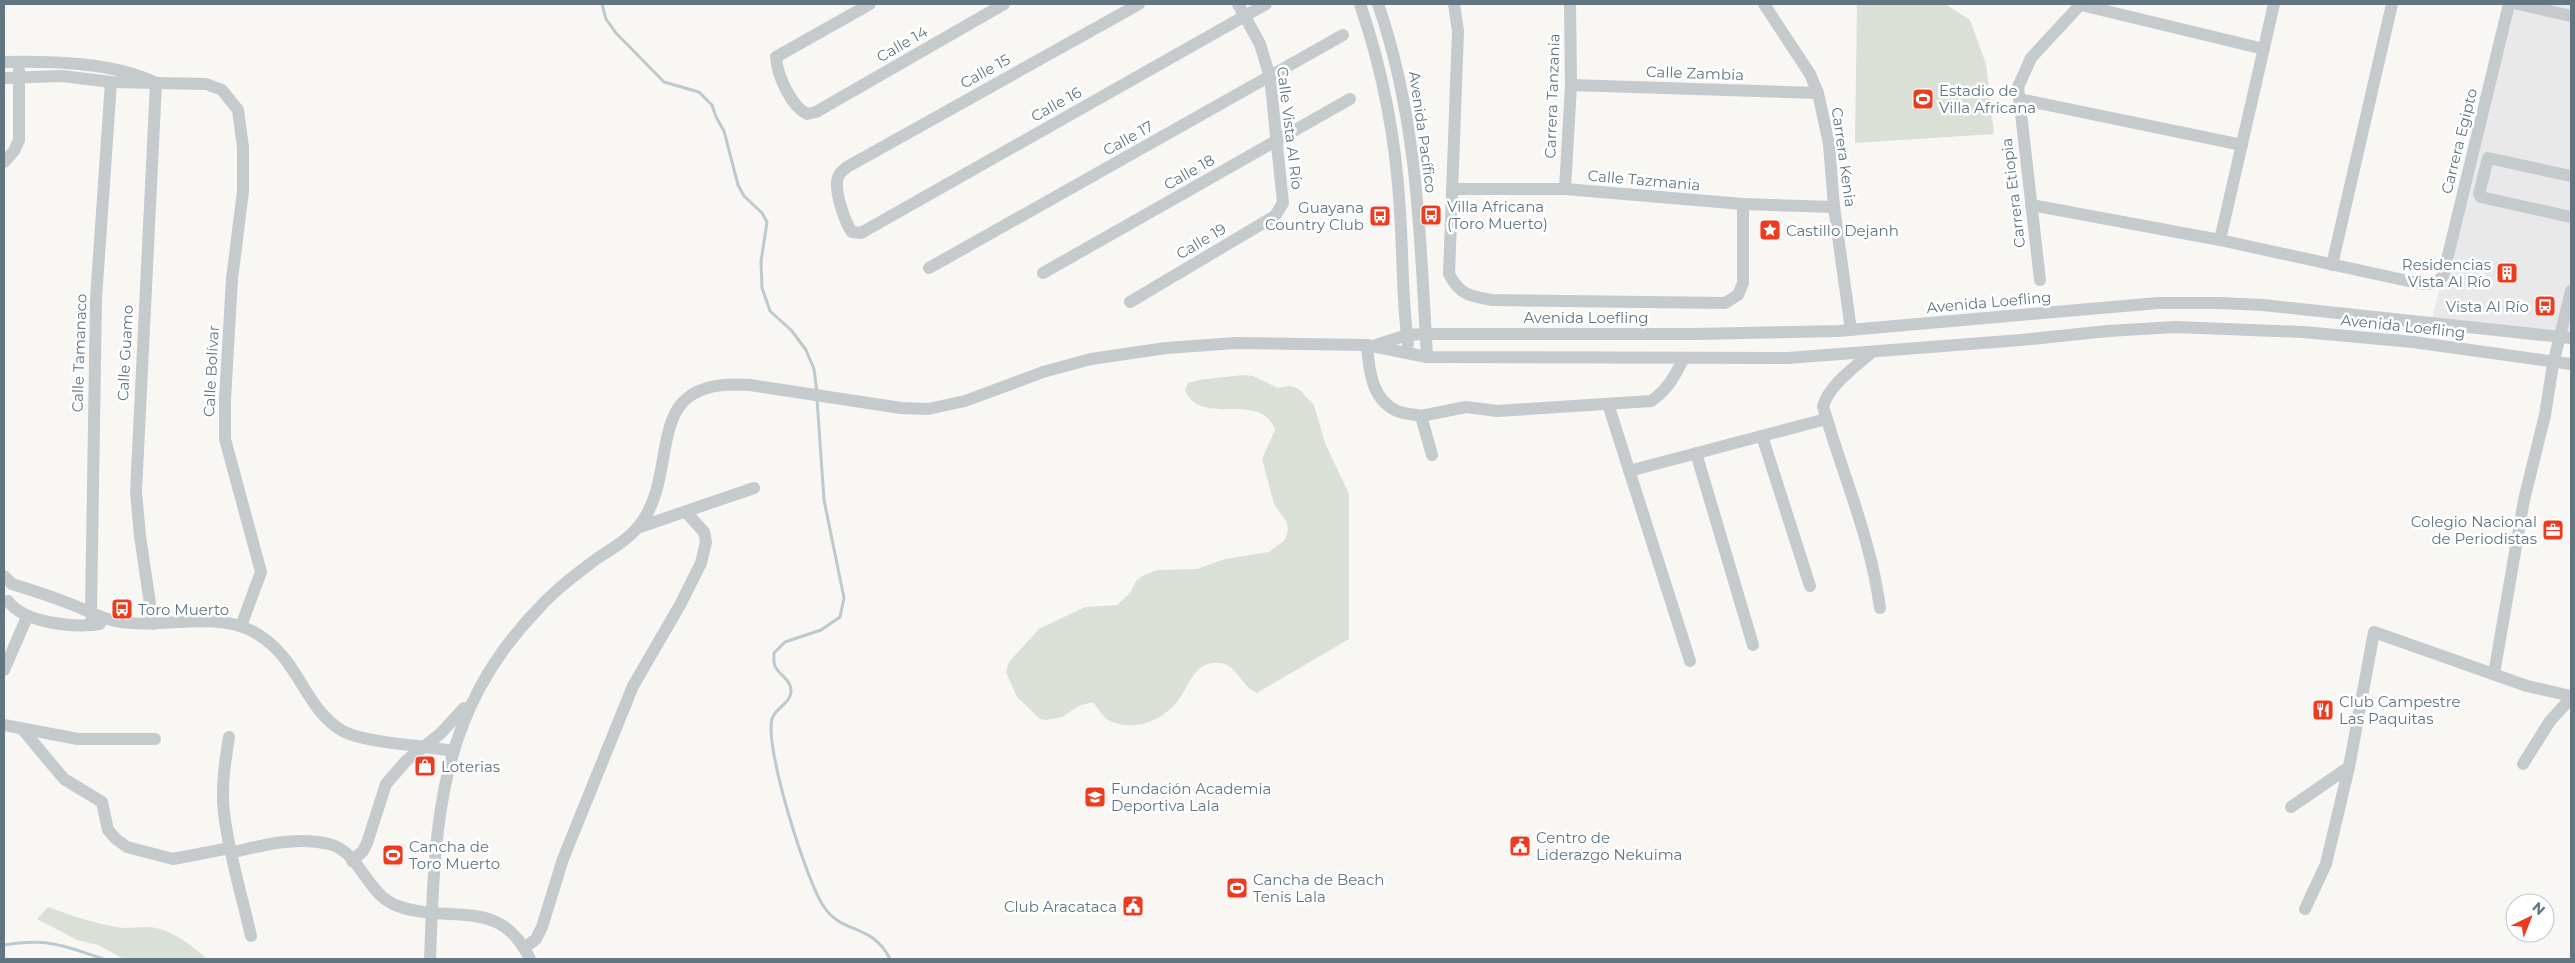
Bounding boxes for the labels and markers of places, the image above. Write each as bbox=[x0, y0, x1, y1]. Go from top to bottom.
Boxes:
place label: Estadio de Villa Africana bbox=[1939, 81, 2036, 117]
sports icon: Estadio de Villa Africana bbox=[1911, 87, 1935, 111]
place label: Villa Africana (Toro Muerto) bbox=[1447, 197, 1548, 233]
place label: Guayana Country Club bbox=[1265, 198, 1364, 234]
bus stop icon: Villa Africana (Toro Muerto) bbox=[1419, 203, 1443, 227]
bus stop icon: Guayana Country Club bbox=[1368, 204, 1392, 228]
place icon: Castillo Dejanh bbox=[1758, 218, 1782, 242]
place label: Castillo Dejanh bbox=[1786, 221, 1899, 240]
place label: Residencias Vista Al Río bbox=[2402, 255, 2491, 291]
building icon: Residencias Vista Al Río bbox=[2495, 261, 2519, 285]
bus stop icon: Vista Al Río bbox=[2533, 294, 2557, 318]
place label: Vista Al Río bbox=[2446, 297, 2529, 316]
place label: Colegio Nacional de Periodistas bbox=[2411, 512, 2537, 548]
office icon: Colegio Nacional de Periodistas bbox=[2541, 518, 2565, 542]
bus stop icon: Toro Muerto bbox=[110, 597, 134, 621]
place label: Toro Muerto bbox=[138, 600, 229, 619]
place label: Club Campestre Las Paquitas bbox=[2339, 692, 2461, 728]
restaurant icon: Club Campestre Las Paquitas bbox=[2311, 698, 2335, 722]
shop icon: Loterias bbox=[413, 754, 437, 778]
place label: Loterias bbox=[441, 757, 500, 776]
place label: Fundación Academia Deportiva Lala bbox=[1111, 779, 1271, 815]
school or university icon: Fundación Academia Deportiva Lala bbox=[1083, 785, 1107, 809]
place label: Centro de Liderazgo Nekuima bbox=[1536, 828, 1682, 864]
public building icon: Centro de Liderazgo Nekuima bbox=[1508, 834, 1532, 858]
place label: Cancha de Toro Muerto bbox=[409, 837, 500, 873]
sports icon: Cancha de Toro Muerto bbox=[381, 843, 405, 867]
place label: Cancha de Beach Tenis Lala bbox=[1253, 870, 1384, 906]
sports icon: Cancha de Beach Tenis Lala bbox=[1225, 876, 1249, 900]
public building icon: Club Aracataca bbox=[1121, 894, 1145, 918]
place label: Club Aracataca bbox=[1004, 897, 1117, 916]

